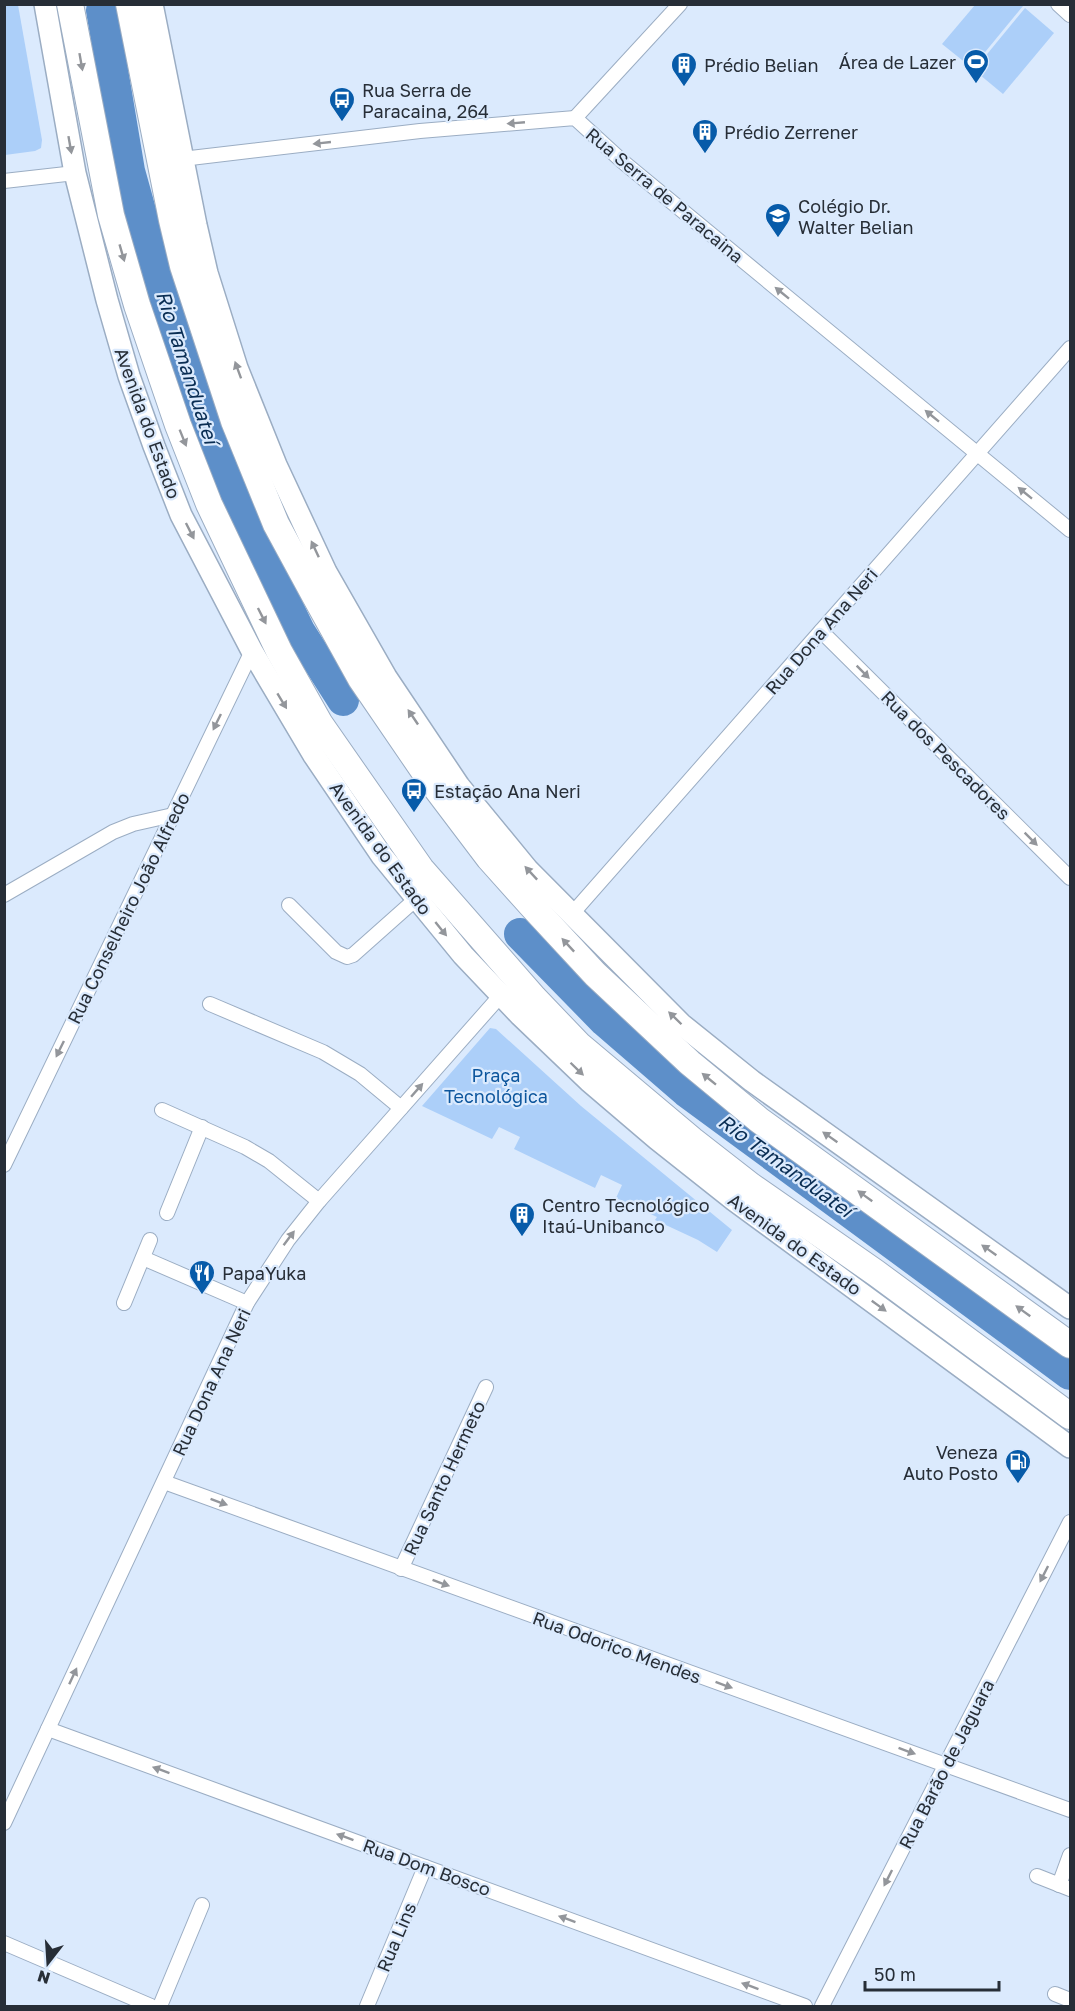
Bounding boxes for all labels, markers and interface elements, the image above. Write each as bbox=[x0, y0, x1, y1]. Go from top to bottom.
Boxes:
sports icon: Área de Lazer bbox=[961, 47, 991, 85]
building icon: Prédio Belian bbox=[669, 50, 699, 88]
place label: Área de Lazer bbox=[839, 51, 956, 73]
one-way arrow bbox=[77, 53, 86, 72]
place label: Prédio Belian bbox=[704, 54, 819, 76]
place label: Rua Serra de Paracaina, 264 bbox=[362, 79, 489, 122]
bus stop icon: Rua Serra de Paracaina, 264 bbox=[327, 85, 357, 123]
building icon: Prédio Zerrener bbox=[690, 117, 720, 155]
one-way arrow bbox=[507, 118, 526, 128]
place label: Prédio Zerrener bbox=[724, 121, 858, 143]
street label: Rua Serra de Paracaina bbox=[582, 123, 748, 267]
one-way arrow bbox=[65, 135, 74, 154]
one-way arrow bbox=[313, 138, 332, 147]
place label: Colégio Dr. Walter Belian bbox=[798, 195, 914, 238]
school or university icon: Colégio Dr. Walter Belian bbox=[763, 201, 793, 239]
one-way arrow bbox=[118, 244, 127, 262]
one-way arrow bbox=[774, 286, 790, 299]
water label: Rio Tamanduateí bbox=[152, 287, 226, 452]
street label: Avenida do Estado bbox=[110, 345, 186, 501]
one-way arrow bbox=[232, 361, 242, 379]
one-way arrow bbox=[925, 411, 940, 423]
one-way arrow bbox=[178, 429, 188, 447]
one-way arrow bbox=[1018, 487, 1033, 500]
one-way arrow bbox=[185, 522, 194, 539]
one-way arrow bbox=[311, 540, 320, 557]
street label: Rua Dona Ana Neri bbox=[760, 563, 882, 699]
one-way arrow bbox=[257, 607, 267, 624]
one-way arrow bbox=[855, 665, 869, 679]
street label: Rua dos Pescadores bbox=[877, 686, 1015, 824]
one-way arrow bbox=[276, 693, 287, 709]
one-way arrow bbox=[407, 710, 419, 726]
one-way arrow bbox=[213, 714, 222, 731]
bus stop icon: Estação Ana Neri bbox=[399, 776, 429, 814]
street label: Avenida do Estado bbox=[325, 777, 437, 919]
place label: Estação Ana Neri bbox=[434, 780, 581, 802]
street label: Rua Conselheiro João Alfredo bbox=[62, 789, 194, 1027]
one-way arrow bbox=[1024, 832, 1038, 846]
one-way arrow bbox=[524, 866, 538, 880]
one-way arrow bbox=[435, 921, 448, 937]
one-way arrow bbox=[562, 938, 575, 953]
one-way arrow bbox=[668, 1011, 683, 1025]
one-way arrow bbox=[55, 1041, 65, 1058]
one-way arrow bbox=[569, 1062, 583, 1076]
park label: Praça Tecnológica bbox=[444, 1064, 548, 1107]
one-way arrow bbox=[702, 1073, 717, 1085]
one-way arrow bbox=[410, 1083, 423, 1098]
water label: Rio Tamanduateí bbox=[714, 1108, 862, 1225]
one-way arrow bbox=[822, 1131, 837, 1143]
street label: Avenida do Estado bbox=[724, 1188, 866, 1300]
one-way arrow bbox=[858, 1190, 874, 1202]
place label: Centro Tecnológico Itaú-Unibanco bbox=[542, 1194, 709, 1237]
building icon: Centro Tecnológico Itaú-Unibanco bbox=[507, 1200, 537, 1238]
one-way arrow bbox=[283, 1230, 296, 1246]
one-way arrow bbox=[981, 1244, 997, 1256]
restaurant icon: PapaYuka bbox=[187, 1258, 217, 1296]
place label: PapaYuka bbox=[222, 1262, 307, 1284]
one-way arrow bbox=[870, 1300, 886, 1312]
street label: Rua Dona Ana Neri bbox=[167, 1305, 255, 1459]
one-way arrow bbox=[1015, 1305, 1030, 1317]
street label: Rua Santo Hermeto bbox=[399, 1397, 489, 1559]
place label: Veneza Auto Posto bbox=[903, 1441, 998, 1484]
fuel station icon: Veneza Auto Posto bbox=[1003, 1447, 1033, 1485]
one-way arrow bbox=[210, 1497, 228, 1507]
one-way arrow bbox=[1039, 1565, 1049, 1582]
one-way arrow bbox=[432, 1579, 450, 1589]
street label: Rua Odorico Mendes bbox=[530, 1606, 704, 1688]
one-way arrow bbox=[69, 1667, 78, 1684]
street label: Rua Barão de Jaguara bbox=[894, 1676, 998, 1852]
one-way arrow bbox=[715, 1680, 733, 1690]
one-way arrow bbox=[898, 1747, 916, 1757]
one-way arrow bbox=[152, 1765, 170, 1775]
one-way arrow bbox=[335, 1832, 353, 1842]
street label: Rua Dom Bosco bbox=[360, 1834, 494, 1900]
one-way arrow bbox=[883, 1870, 893, 1887]
street label: Rua Lins bbox=[372, 1899, 420, 1975]
one-way arrow bbox=[558, 1913, 576, 1923]
north arrow bbox=[18, 1933, 78, 1993]
scale bar bbox=[865, 1954, 998, 1992]
text: 50 m bbox=[874, 1963, 916, 1985]
text: N bbox=[35, 1966, 52, 1989]
one-way arrow bbox=[741, 1981, 759, 1991]

